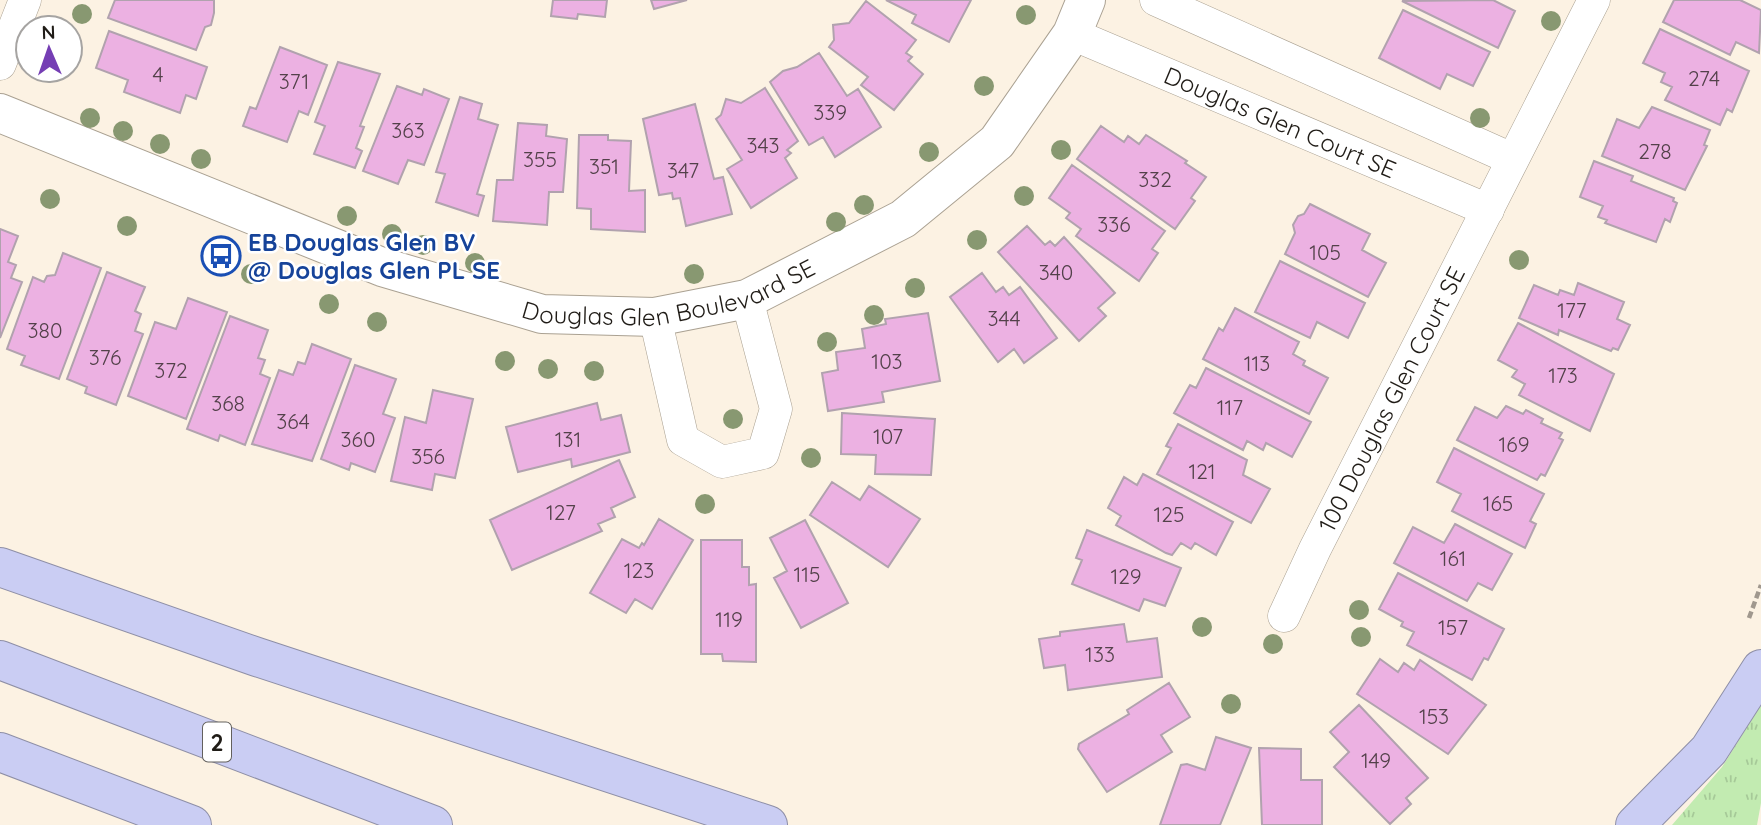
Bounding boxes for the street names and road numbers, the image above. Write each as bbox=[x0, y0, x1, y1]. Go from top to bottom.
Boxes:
street label: Douglas Glen Court SE bbox=[1160, 60, 1401, 184]
street label: Douglas Glen Boulevard SE bbox=[518, 252, 820, 332]
street label: 100 Douglas Glen Court SE bbox=[1311, 262, 1471, 537]
road number: 2 bbox=[203, 722, 231, 762]

